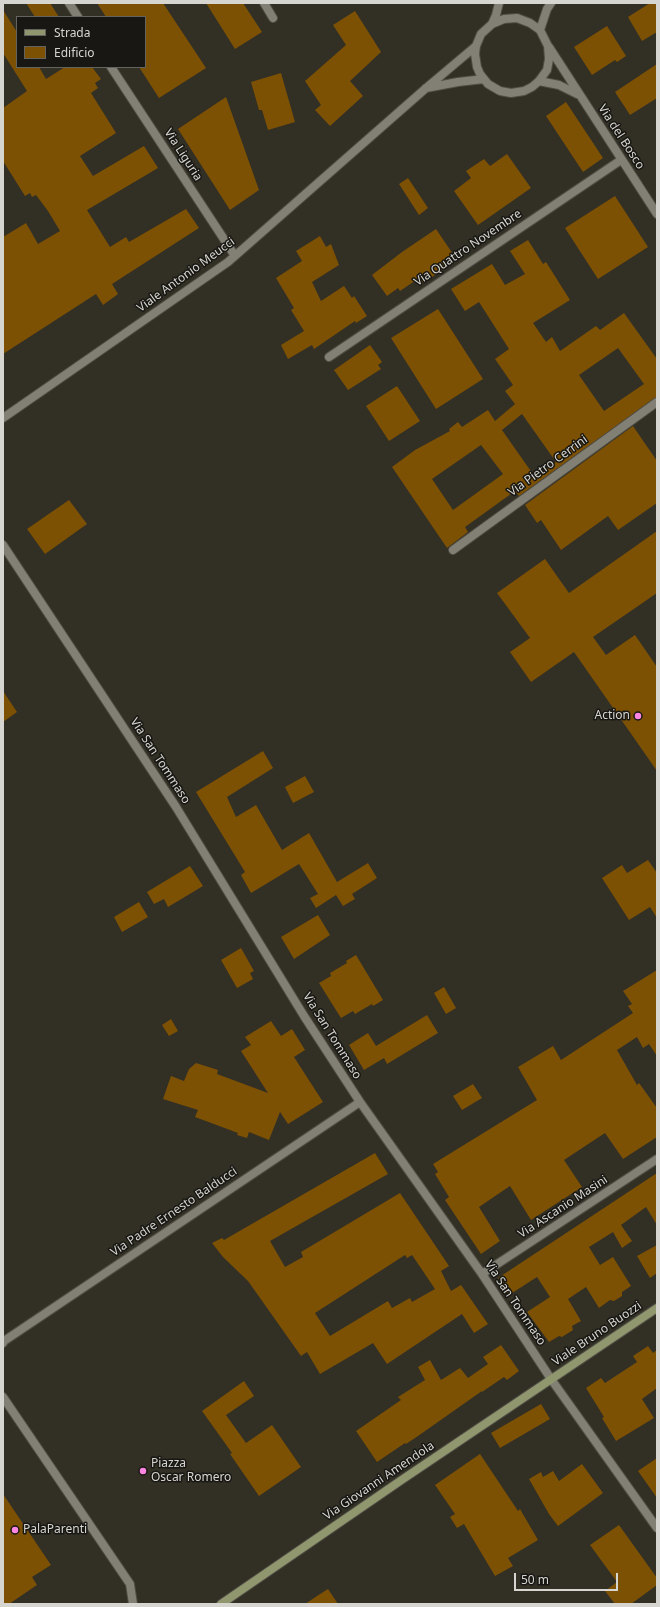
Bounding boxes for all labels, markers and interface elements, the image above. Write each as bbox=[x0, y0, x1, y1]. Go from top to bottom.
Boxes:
legend bbox=[16, 16, 146, 68]
text: Strada bbox=[54, 24, 90, 41]
text: Edificio bbox=[54, 44, 95, 61]
street label: Via del Bosco bbox=[595, 102, 647, 172]
street label: Via Liguria bbox=[161, 126, 205, 184]
street label: Via Quattro Novembre bbox=[412, 207, 524, 289]
street label: Viale Antonio Meucci bbox=[134, 235, 238, 315]
street label: Via Pietro Cerrini bbox=[506, 432, 590, 500]
place label: Action bbox=[594, 709, 630, 723]
marker: Action bbox=[633, 711, 643, 721]
street label: Via San Tommaso bbox=[127, 715, 193, 807]
street label: Via San Tommaso bbox=[300, 990, 364, 1082]
street label: Via Padre Ernesto Balducci bbox=[108, 1164, 240, 1260]
street label: Via Ascanio Masini bbox=[516, 1173, 610, 1241]
street label: Via San Tommaso bbox=[481, 1258, 549, 1348]
street label: Viale Bruno Buozzi bbox=[550, 1299, 644, 1369]
street label: Via Giovanni Amendola bbox=[321, 1439, 437, 1523]
place label: Piazza Oscar Romero bbox=[151, 1457, 231, 1485]
marker: Piazza Oscar Romero bbox=[138, 1466, 148, 1476]
place label: PalaParenti bbox=[23, 1523, 87, 1537]
marker: PalaParenti bbox=[10, 1525, 20, 1535]
scale bar bbox=[516, 1565, 620, 1591]
text: 50 m bbox=[521, 1571, 549, 1588]

